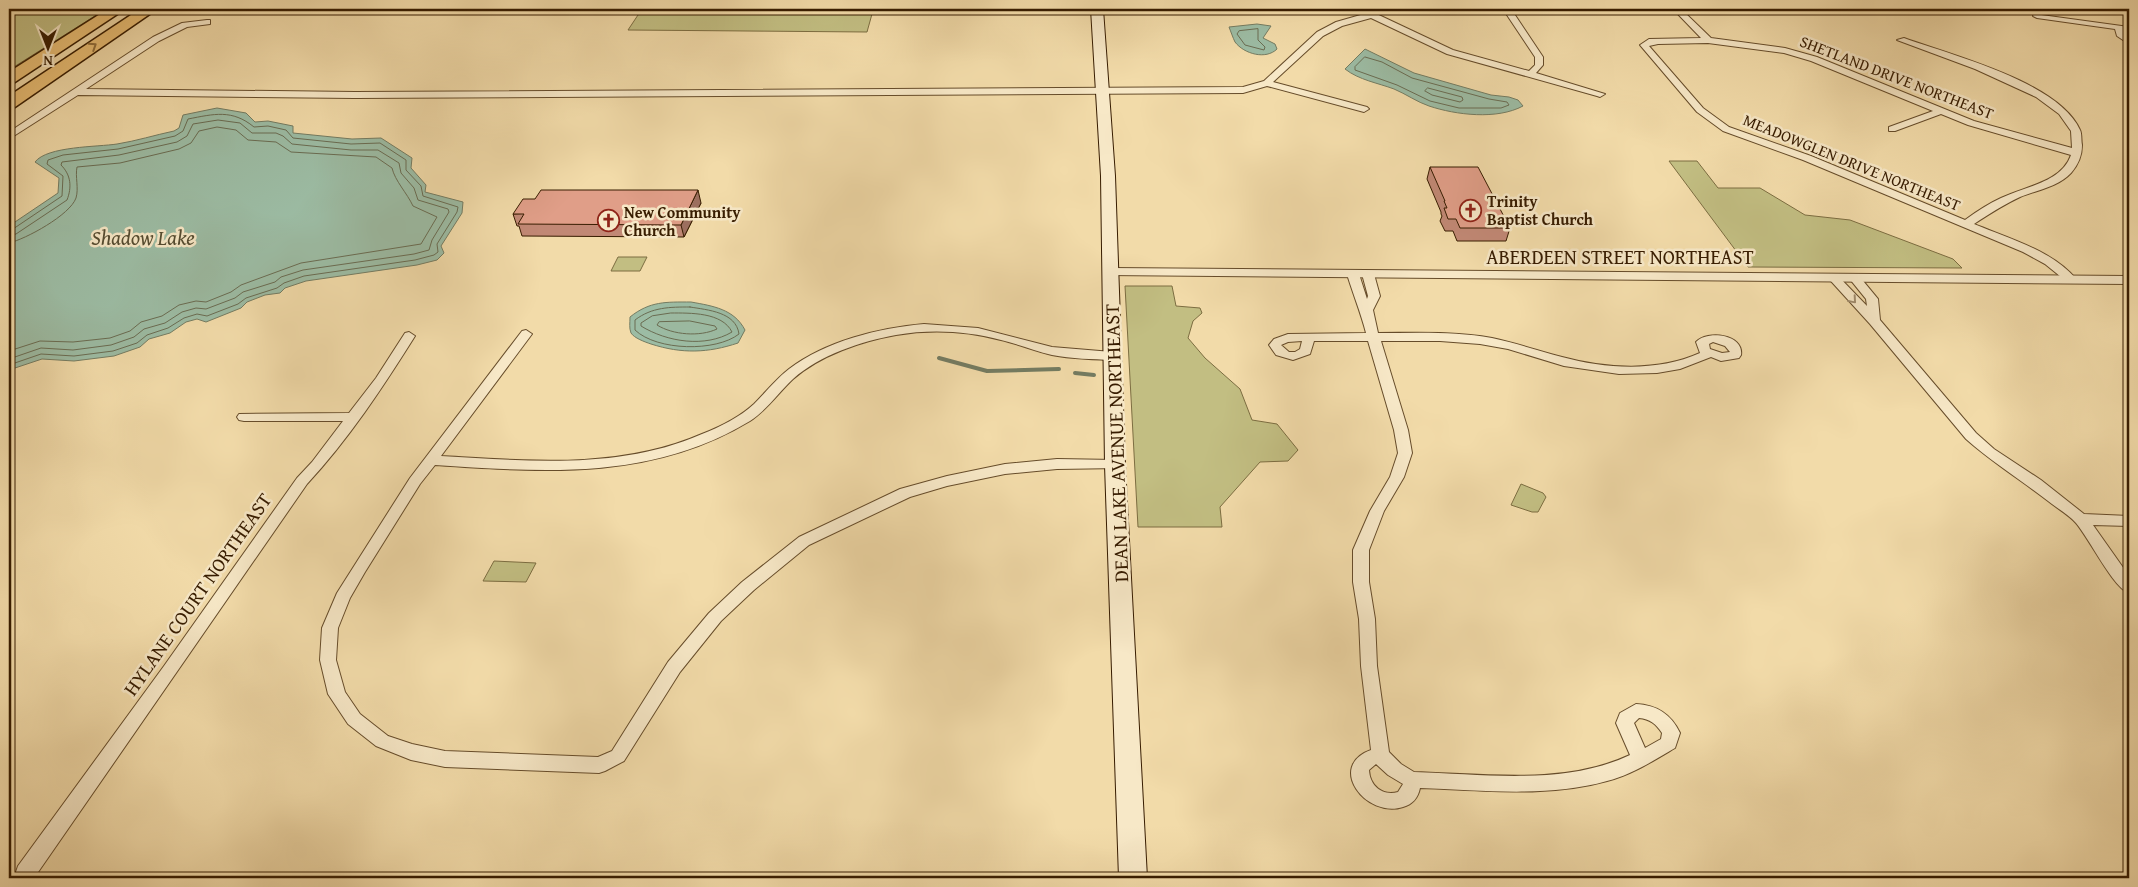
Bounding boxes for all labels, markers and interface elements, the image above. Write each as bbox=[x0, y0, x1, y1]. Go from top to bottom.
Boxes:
north arrow bbox=[22, 22, 72, 72]
street label: SHETLAND DRIVE NORTHEAST bbox=[1797, 29, 1997, 125]
one-way arrow bbox=[88, 43, 97, 53]
text: N bbox=[43, 51, 53, 71]
street label: MEADOWGLEN DRIVE NORTHEAST bbox=[1740, 107, 1964, 217]
place label: Trinity Baptist Church bbox=[1487, 189, 1594, 231]
church icon: Trinity Baptist Church bbox=[1459, 198, 1483, 222]
place label: New Community Church bbox=[624, 200, 741, 242]
church icon: New Community Church bbox=[596, 209, 620, 233]
water label: Shadow Lake bbox=[91, 222, 195, 253]
street label: ABERDEEN STREET NORTHEAST bbox=[1486, 242, 1754, 271]
one-way arrow bbox=[1848, 295, 1857, 304]
street label: DEAN LAKE AVENUE NORTHEAST bbox=[1097, 303, 1135, 583]
street label: HYLANE COURT NORTHEAST bbox=[116, 487, 278, 701]

